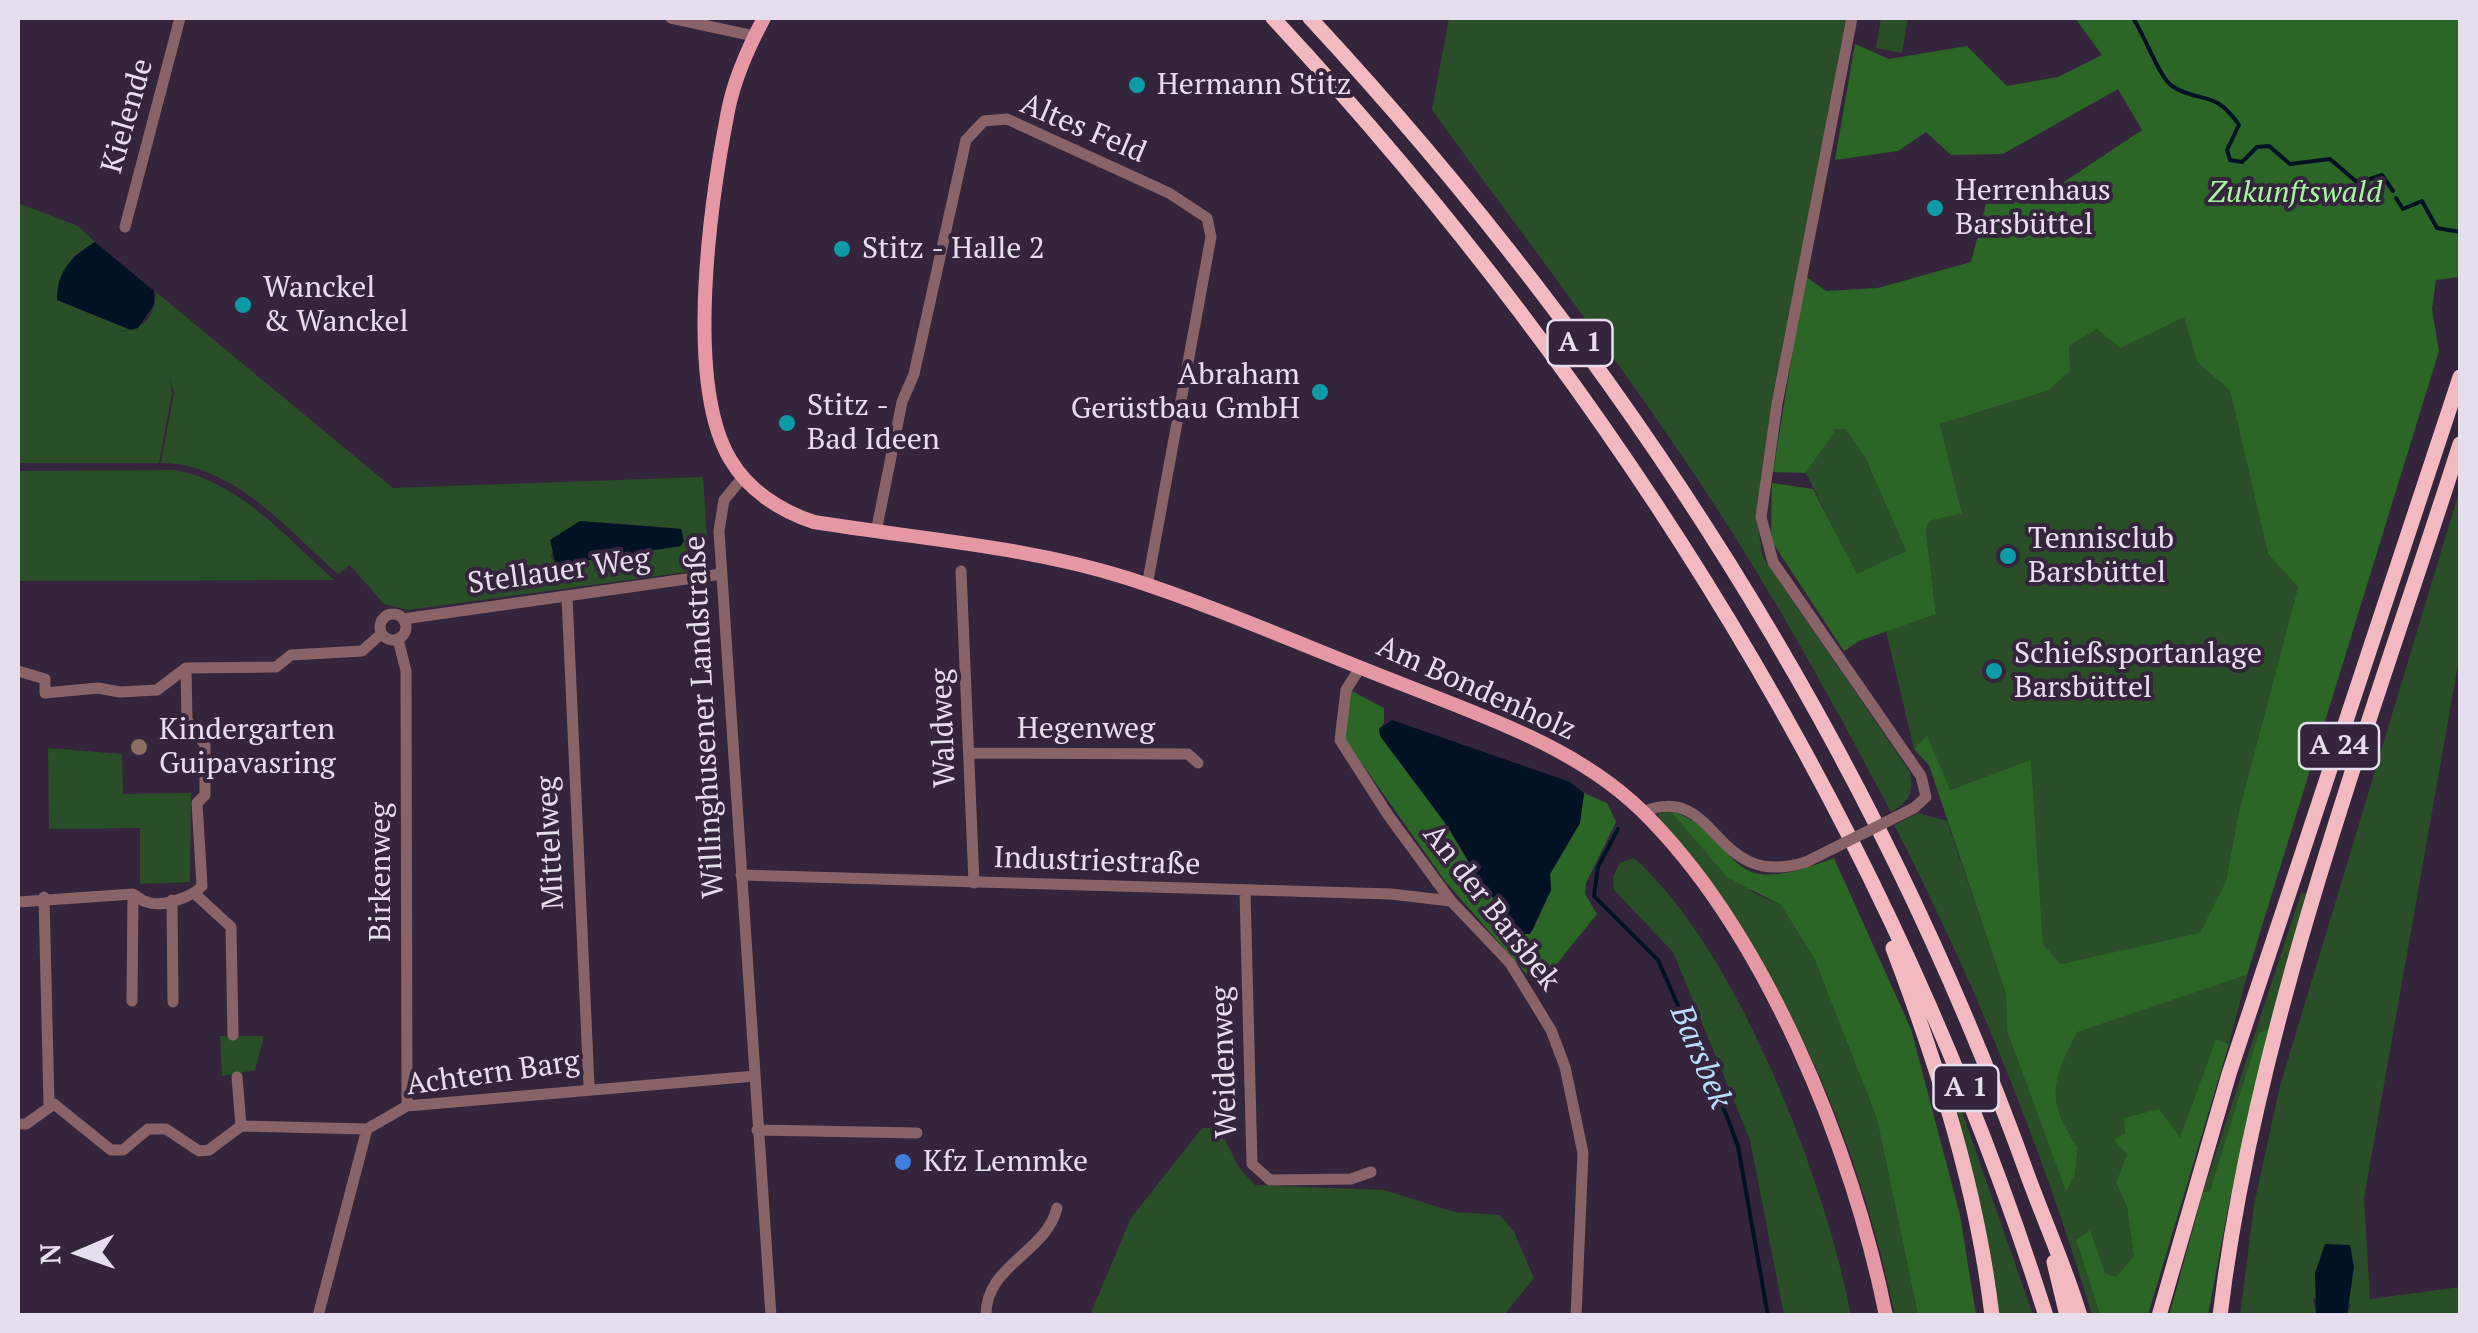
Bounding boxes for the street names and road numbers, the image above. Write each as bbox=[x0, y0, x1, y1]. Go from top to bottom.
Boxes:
street label: Kielende bbox=[95, 55, 161, 177]
street label: Altes Feld bbox=[1015, 86, 1151, 172]
road number: A 1 bbox=[1548, 320, 1612, 366]
street label: Willinghusener Landstraße bbox=[678, 535, 732, 899]
street label: Stellauer Weg bbox=[466, 541, 652, 603]
street label: Am Bondenholz bbox=[1371, 629, 1581, 749]
street label: Waldweg bbox=[924, 668, 964, 788]
street label: Hegenweg bbox=[1017, 711, 1155, 747]
road number: A 24 bbox=[2299, 723, 2379, 769]
street label: Mittelweg bbox=[530, 775, 572, 911]
street label: Birkenweg bbox=[363, 802, 399, 942]
street label: An der Barsbek bbox=[1415, 818, 1567, 998]
street label: Industriestraße bbox=[993, 840, 1201, 884]
street label: Weidenweg bbox=[1204, 985, 1246, 1139]
street label: Achtern Barg bbox=[404, 1044, 582, 1104]
road number: A 1 bbox=[1934, 1065, 1998, 1111]

